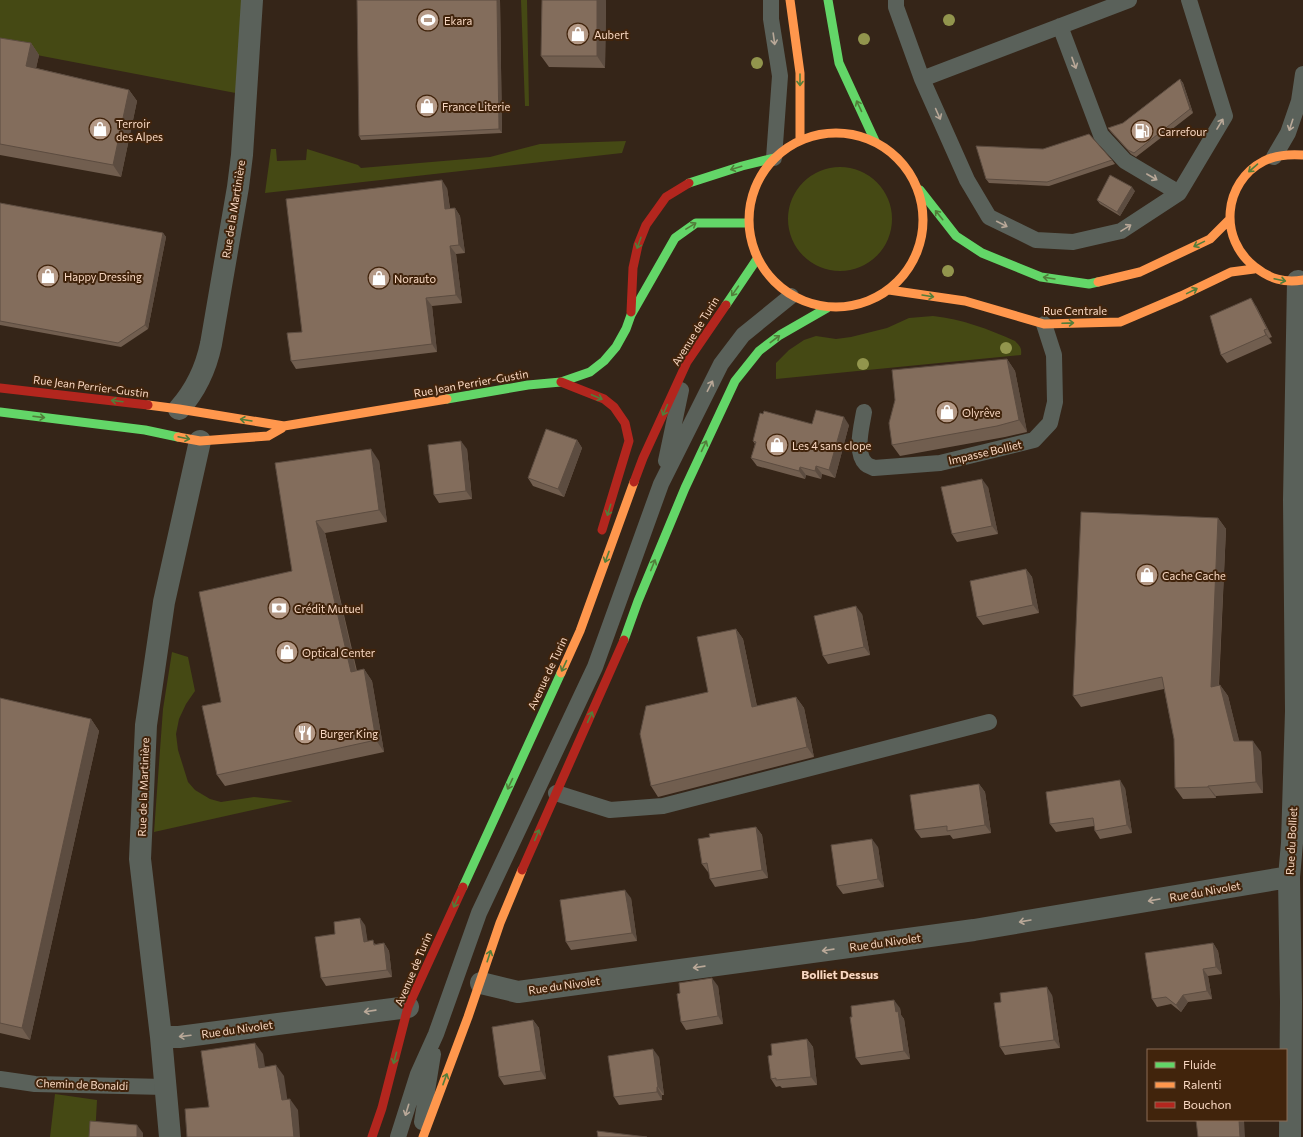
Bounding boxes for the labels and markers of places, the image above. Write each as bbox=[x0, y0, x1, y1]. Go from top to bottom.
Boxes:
sports icon: Ekara bbox=[415, 7, 441, 33]
place label: Ekara bbox=[444, 14, 472, 27]
shop icon: Aubert bbox=[565, 21, 591, 47]
place label: Aubert bbox=[594, 28, 629, 41]
shop icon: France Literie bbox=[414, 93, 440, 119]
place label: France Literie bbox=[442, 100, 510, 113]
shop icon: Terroir des Alpes bbox=[87, 116, 113, 142]
place label: Terroir des Alpes bbox=[116, 117, 163, 143]
fuel station icon: Carrefour bbox=[1129, 118, 1155, 144]
place label: Carrefour bbox=[1158, 125, 1207, 138]
shop icon: Happy Dressing bbox=[35, 263, 61, 289]
shop icon: Norauto bbox=[366, 265, 392, 291]
place label: Happy Dressing bbox=[64, 270, 142, 283]
place label: Norauto bbox=[394, 272, 436, 285]
shop icon: Olyrêve bbox=[934, 399, 960, 425]
place label: Olyrêve bbox=[962, 406, 1001, 419]
shop icon: Les 4 sans clope bbox=[764, 432, 790, 458]
place label: Les 4 sans clope bbox=[792, 439, 871, 452]
shop icon: Cache Cache bbox=[1134, 562, 1160, 588]
place label: Cache Cache bbox=[1162, 569, 1226, 582]
bank icon: Crédit Mutuel bbox=[266, 595, 292, 621]
place label: Crédit Mutuel bbox=[294, 602, 363, 615]
shop icon: Optical Center bbox=[274, 639, 300, 665]
place label: Optical Center bbox=[302, 646, 376, 659]
restaurant icon: Burger King bbox=[292, 720, 318, 746]
place label: Burger King bbox=[320, 727, 378, 740]

